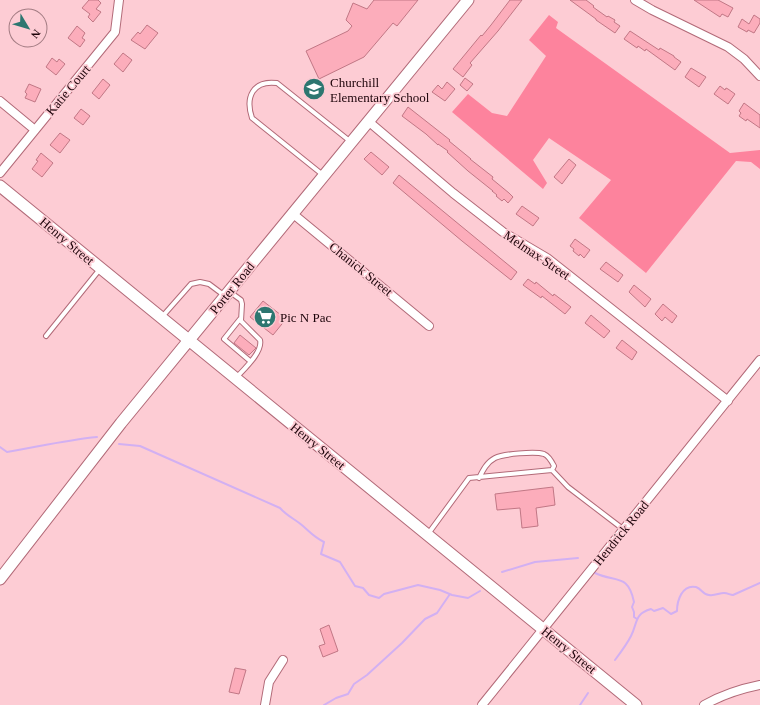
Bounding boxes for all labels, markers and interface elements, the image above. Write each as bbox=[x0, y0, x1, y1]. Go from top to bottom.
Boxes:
north arrow bbox=[8, 8, 48, 48]
text: N bbox=[29, 27, 43, 41]
street label: Katie Court bbox=[43, 62, 94, 118]
place label: Churchill Elementary School bbox=[330, 75, 430, 105]
school or university icon: Churchill Elementary School bbox=[301, 76, 327, 102]
street label: Henry Street bbox=[37, 214, 97, 268]
street label: Melmax Street bbox=[501, 227, 573, 283]
street label: Chanick Street bbox=[326, 239, 396, 299]
street label: Porter Road bbox=[207, 259, 258, 317]
supermarket icon: Pic N Pac bbox=[252, 304, 278, 330]
place label: Pic N Pac bbox=[280, 310, 332, 325]
street label: Henry Street bbox=[288, 419, 349, 473]
street label: Hendrick Road bbox=[590, 497, 652, 568]
street label: Henry Street bbox=[539, 623, 600, 677]

